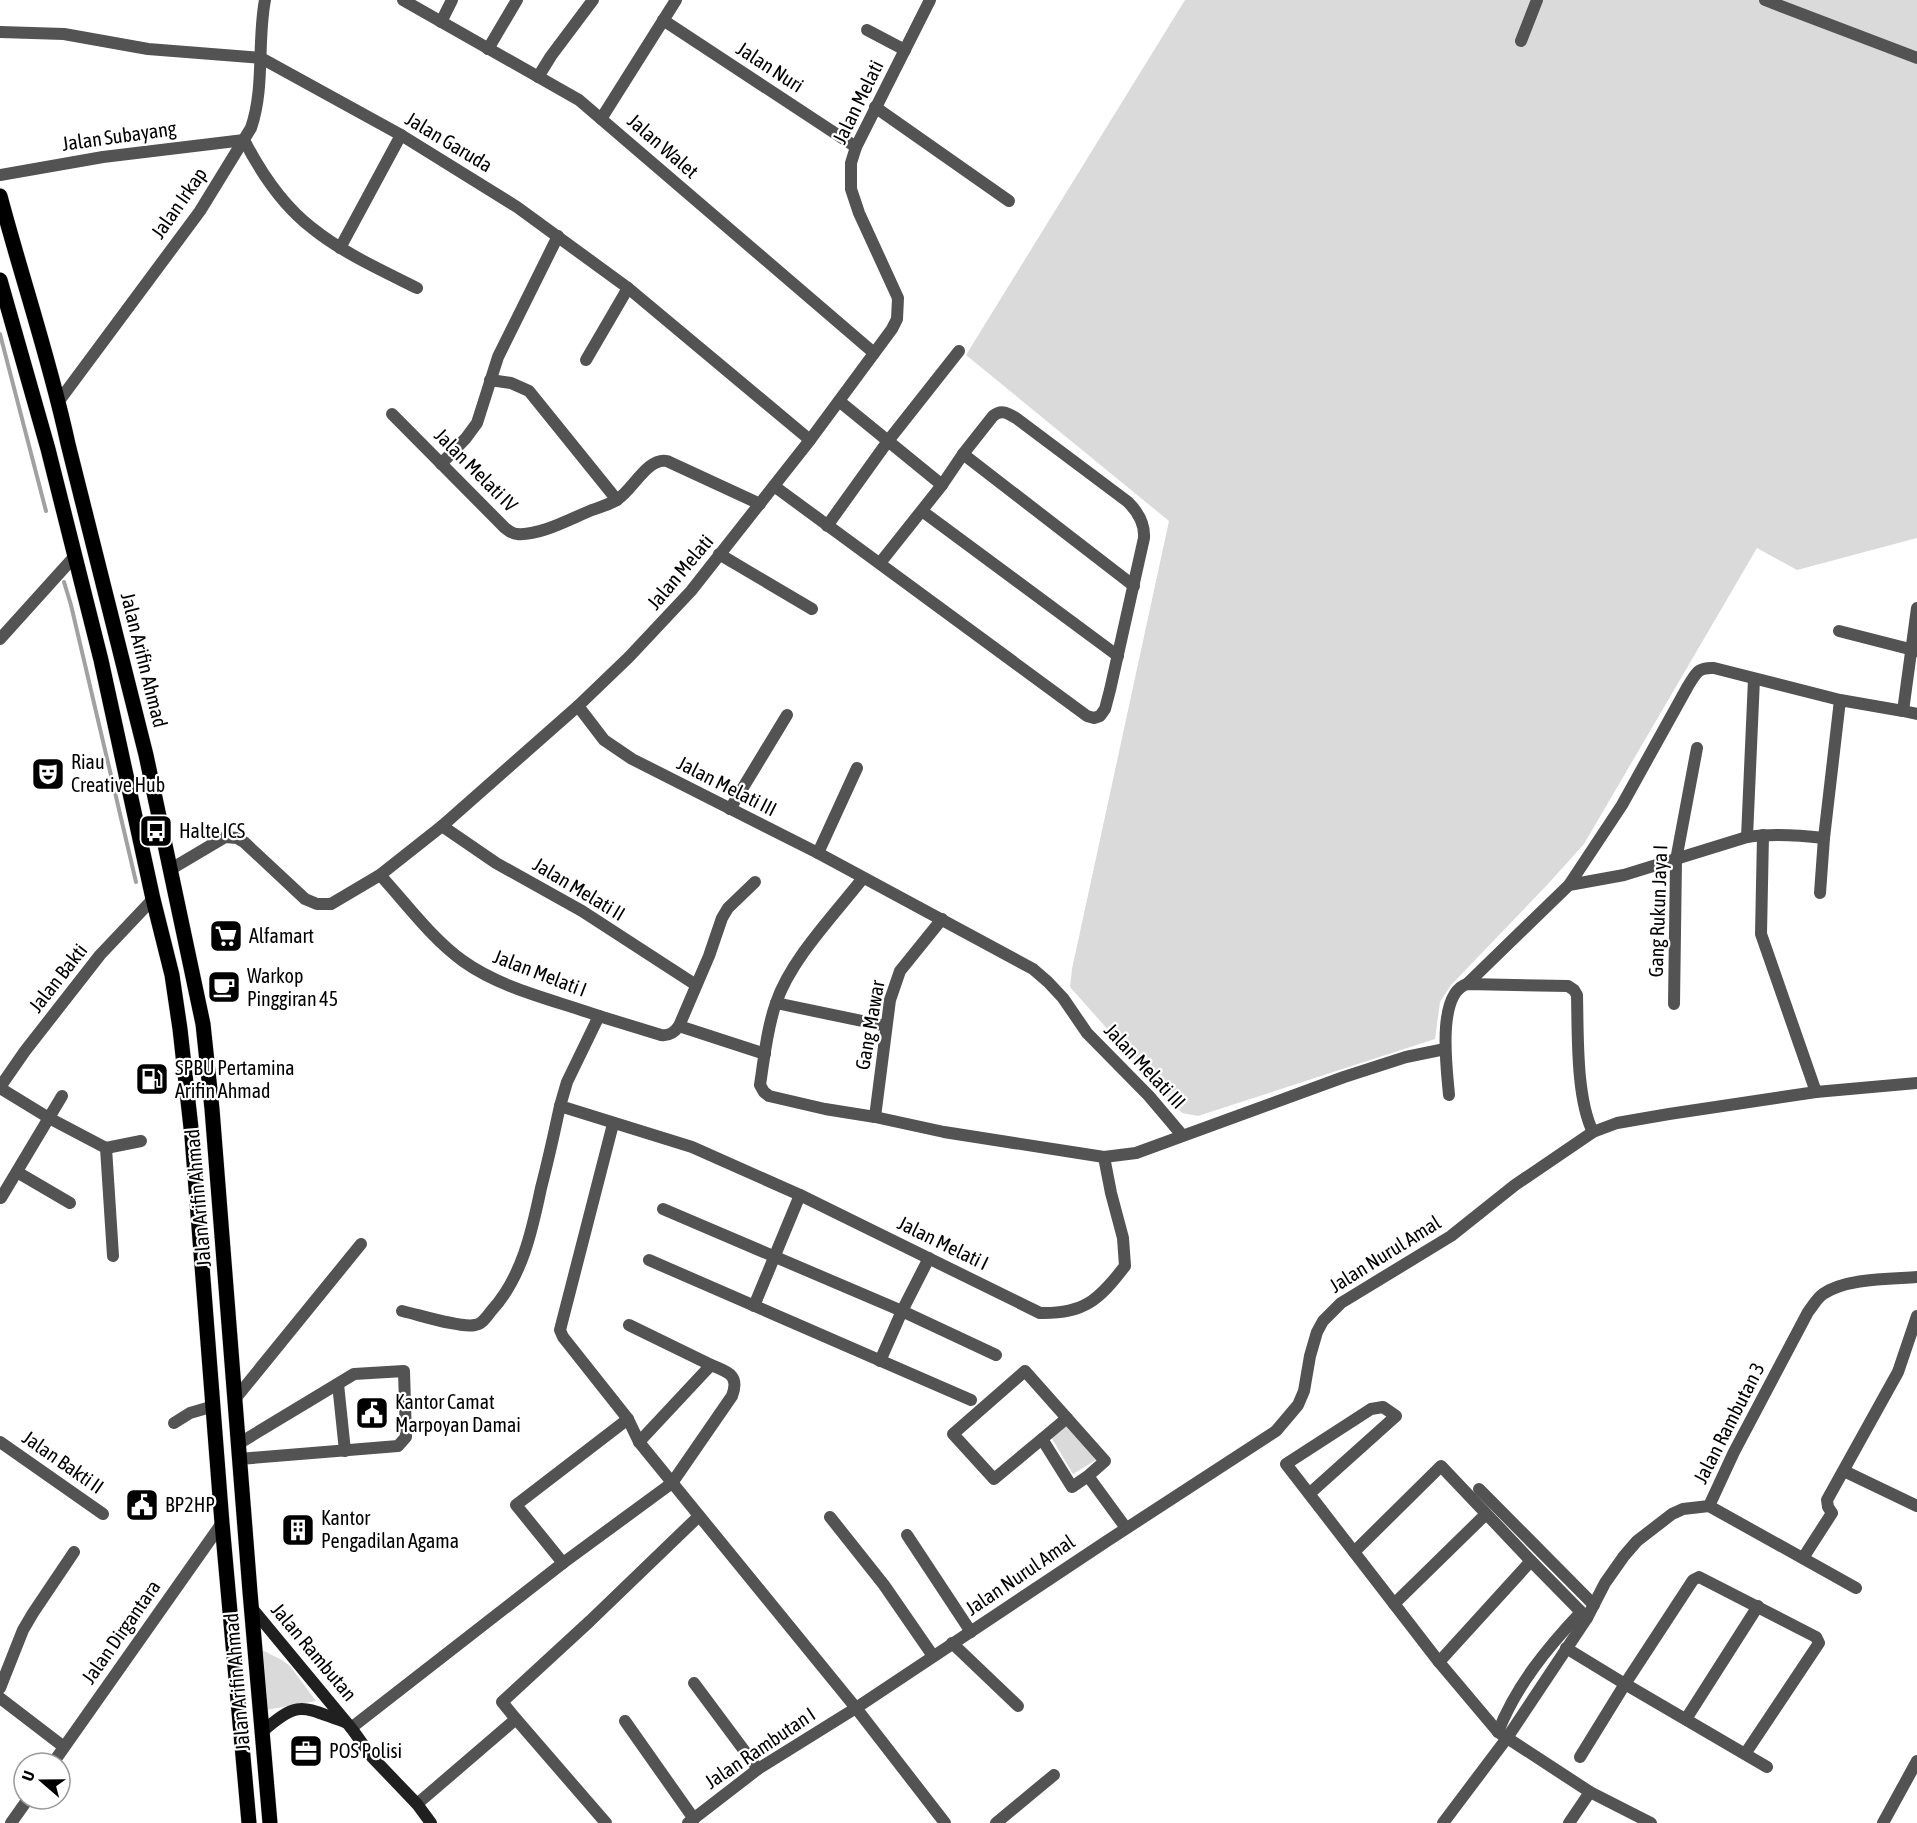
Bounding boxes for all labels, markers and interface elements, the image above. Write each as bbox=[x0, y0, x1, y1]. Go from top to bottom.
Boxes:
street label: Jalan Nuri bbox=[733, 37, 808, 97]
street label: Jalan Melati bbox=[827, 56, 888, 147]
street label: Jalan Garuda bbox=[402, 107, 497, 176]
street label: Jalan Walet bbox=[623, 109, 703, 183]
street label: Jalan Subayang bbox=[60, 116, 178, 155]
street label: Jalan Irkap bbox=[146, 163, 211, 243]
street label: Jalan Melati IV bbox=[430, 423, 523, 516]
street label: Jalan Melati bbox=[642, 530, 717, 614]
street label: Jalan Arifin Ahmad bbox=[117, 590, 172, 730]
place label: Riau Creative Hub bbox=[71, 750, 165, 796]
street label: Jalan Melati III bbox=[674, 751, 781, 820]
theatre icon: Riau Creative Hub bbox=[30, 756, 66, 792]
bus stop icon: Halte ICS bbox=[138, 813, 174, 849]
place label: Halte ICS bbox=[179, 819, 245, 842]
street label: Gang Rukun Jaya I bbox=[1644, 844, 1671, 978]
street label: Jalan Melati II bbox=[529, 852, 629, 925]
supermarket icon: Alfamart bbox=[208, 918, 244, 954]
place label: Alfamart bbox=[249, 924, 314, 947]
street label: Jalan Bakti bbox=[24, 939, 92, 1017]
street label: Jalan Melati I bbox=[490, 944, 590, 1001]
place label: Warkop Pinggiran 45 bbox=[247, 964, 338, 1010]
cafe icon: Warkop Pinggiran 45 bbox=[206, 969, 242, 1005]
street label: Gang Mawar bbox=[850, 977, 889, 1072]
street label: Jalan Melati III bbox=[1100, 1018, 1191, 1113]
place label: SPBU Pertamina Arifin Ahmad bbox=[175, 1056, 295, 1102]
fuel station icon: SPBU Pertamina Arifin Ahmad bbox=[134, 1061, 170, 1097]
street label: Jalan Arifin Ahmad bbox=[180, 1128, 215, 1268]
street label: Jalan Nurul Amal bbox=[1325, 1210, 1445, 1297]
street label: Jalan Melati I bbox=[894, 1211, 992, 1274]
street label: Jalan Rambutan 3 bbox=[1688, 1359, 1769, 1487]
place label: Kantor Camat Marpoyan Damai bbox=[395, 1390, 521, 1436]
public building icon: Kantor Camat Marpoyan Damai bbox=[354, 1395, 390, 1431]
street label: Jalan Bakti II bbox=[18, 1425, 108, 1498]
public building icon: BP2HP bbox=[124, 1487, 160, 1523]
place label: BP2HP bbox=[165, 1493, 215, 1516]
place label: Kantor Pengadilan Agama bbox=[321, 1506, 459, 1552]
building icon: Kantor Pengadilan Agama bbox=[280, 1512, 316, 1548]
street label: Jalan Nurul Amal bbox=[961, 1529, 1079, 1620]
street label: Jalan Dirgantara bbox=[76, 1576, 165, 1688]
street label: Jalan Rambutan bbox=[267, 1598, 362, 1705]
street label: Jalan Arifin Ahmad bbox=[219, 1612, 254, 1752]
street label: Jalan Rambutan I bbox=[700, 1702, 819, 1793]
office icon: POS Polisi bbox=[288, 1733, 324, 1769]
place label: POS Polisi bbox=[329, 1739, 402, 1762]
north arrow bbox=[12, 1751, 72, 1811]
text: U bbox=[18, 1768, 38, 1783]

